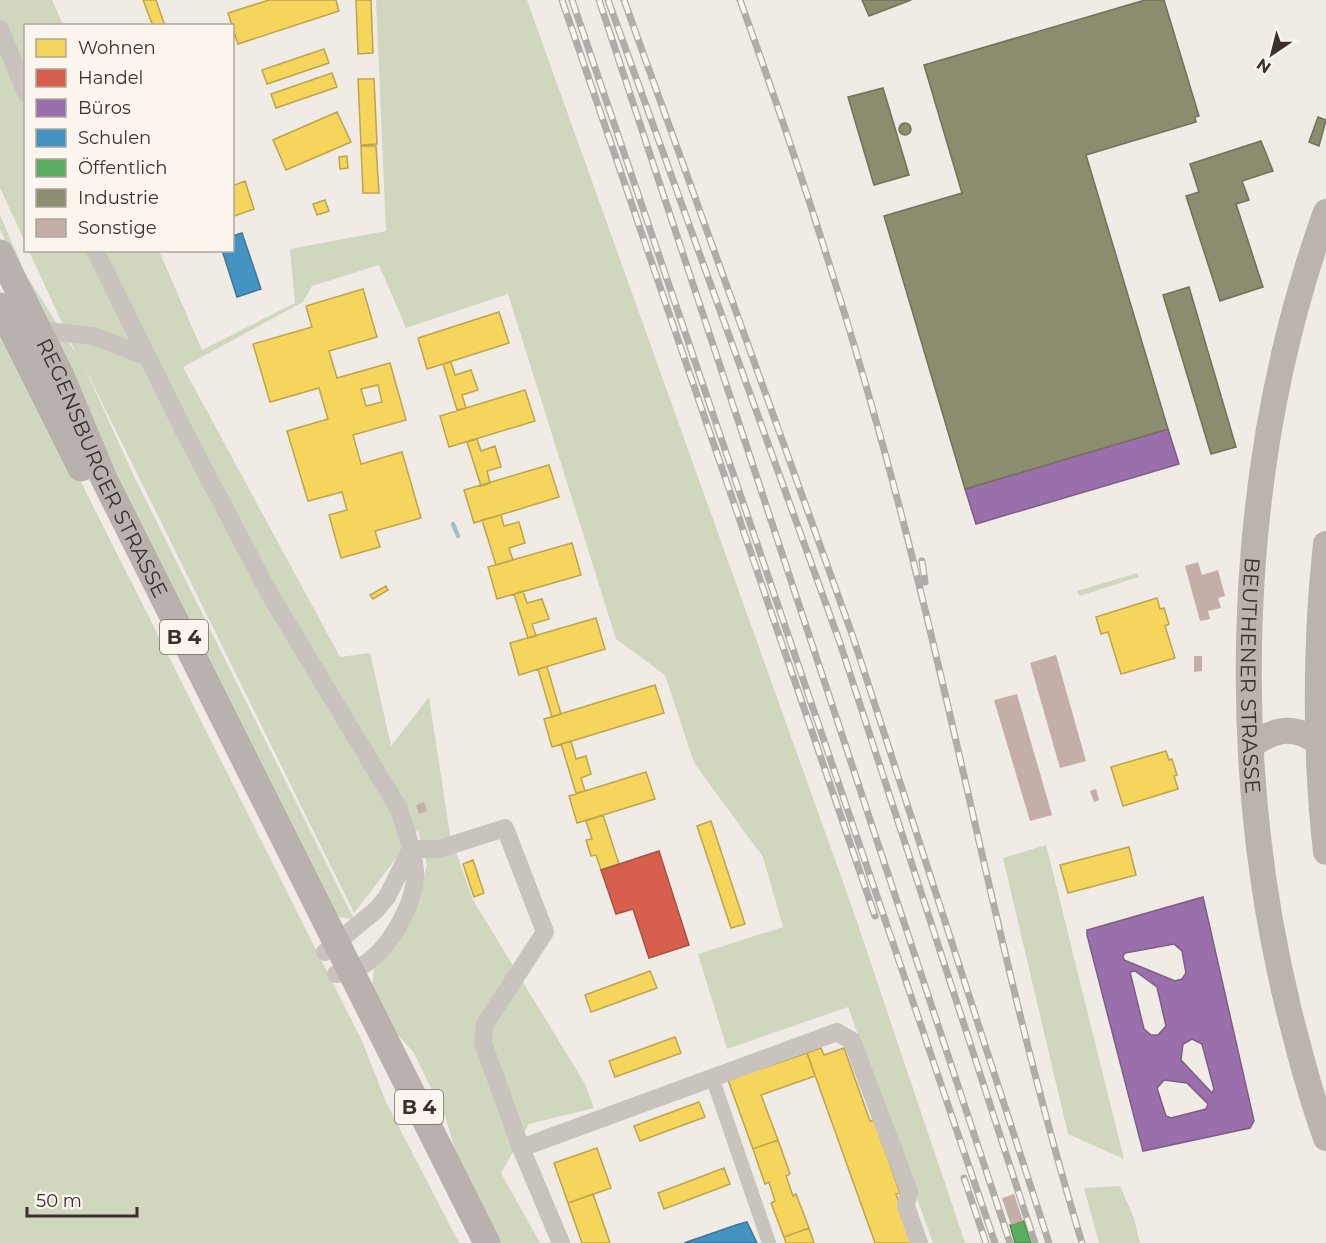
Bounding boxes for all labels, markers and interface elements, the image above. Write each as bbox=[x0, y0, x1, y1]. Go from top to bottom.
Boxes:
legend bbox=[24, 24, 234, 252]
north arrow bbox=[1242, 24, 1302, 84]
text: Wohnen bbox=[78, 37, 156, 59]
text: N bbox=[1253, 54, 1274, 77]
text: Handel bbox=[78, 67, 143, 89]
text: Büros bbox=[78, 97, 131, 119]
text: Schulen bbox=[78, 127, 151, 149]
text: Öffentlich bbox=[78, 157, 167, 179]
text: Industrie bbox=[78, 187, 159, 209]
text: Sonstige bbox=[78, 217, 157, 239]
street label: REGENSBURGER STRASSE bbox=[32, 334, 174, 601]
street label: BEUTHENER STRASSE bbox=[1236, 556, 1266, 794]
road number: B 4 bbox=[160, 620, 208, 654]
road number: B 4 bbox=[395, 1090, 443, 1124]
scale bar bbox=[27, 1180, 136, 1218]
text: 50 m bbox=[36, 1190, 82, 1212]

